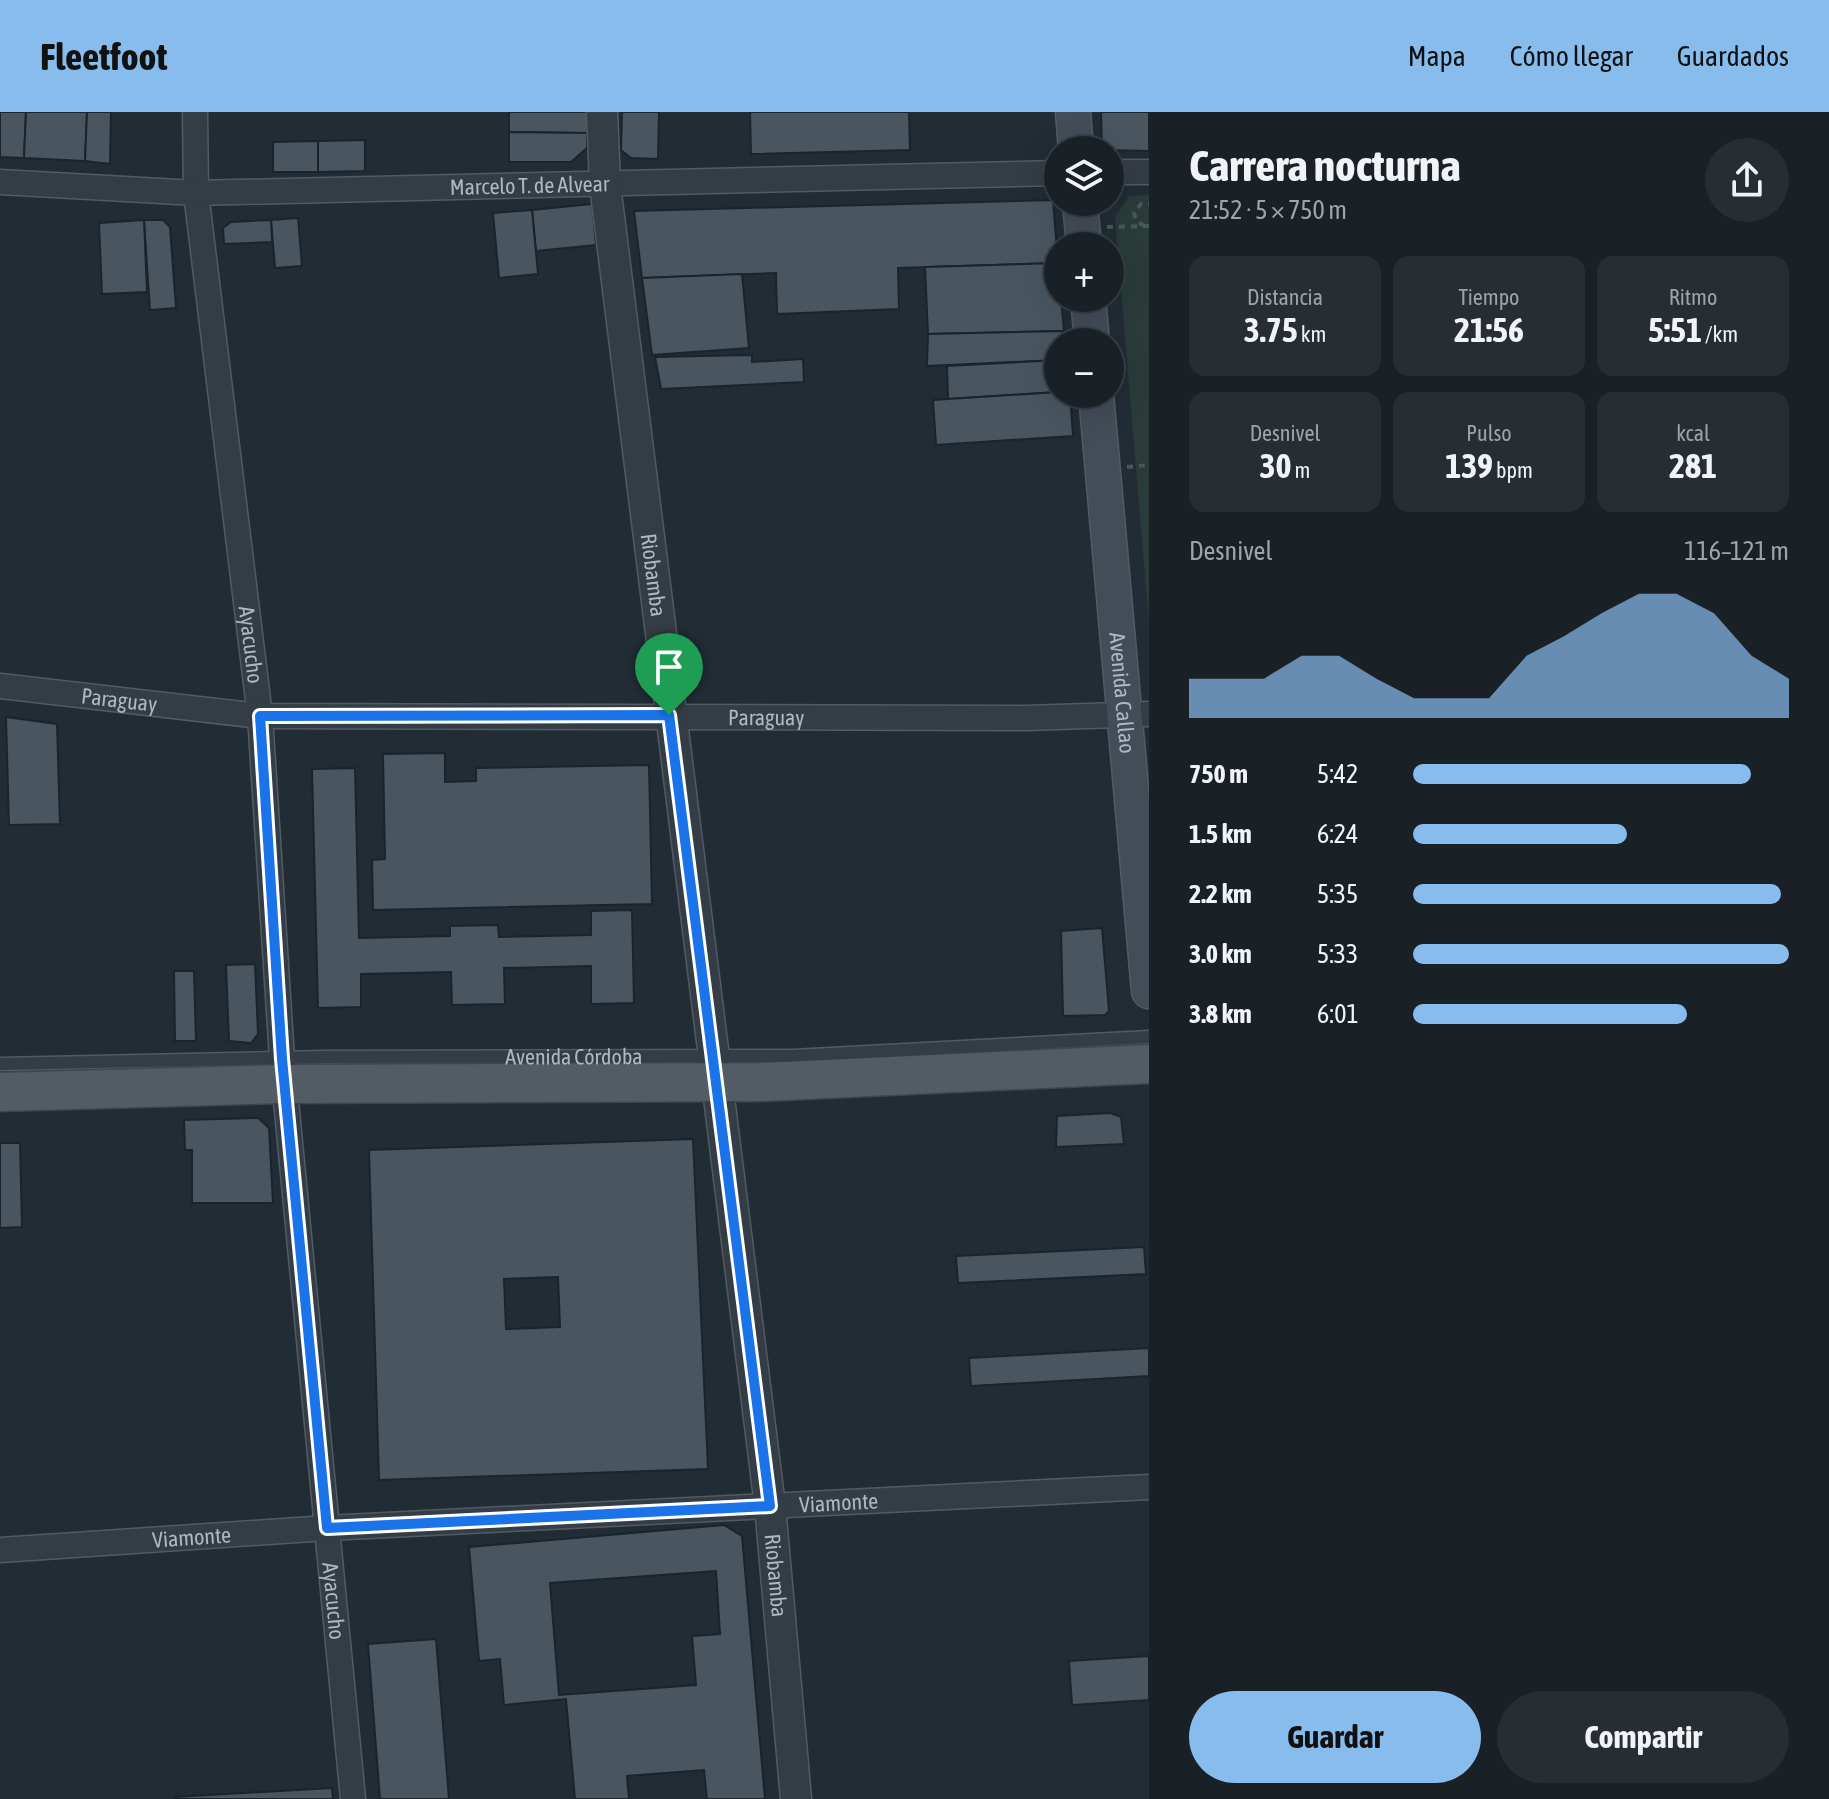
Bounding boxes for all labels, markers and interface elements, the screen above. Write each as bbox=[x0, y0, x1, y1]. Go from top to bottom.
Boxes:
text: Fleetfoot bbox=[40, 35, 167, 78]
text: Mapa bbox=[1408, 40, 1466, 72]
text: Cómo llegar bbox=[1510, 40, 1633, 72]
text: Guardados bbox=[1677, 40, 1789, 72]
map controls bbox=[1044, 136, 1124, 408]
button: layers bbox=[1044, 136, 1124, 216]
button: share bbox=[1705, 138, 1789, 222]
text: Carrera nocturna bbox=[1189, 140, 1461, 190]
street label: Marcelo T. de Alvear bbox=[450, 170, 610, 200]
text: 21:52 · 5 × 750 m bbox=[1189, 195, 1347, 225]
button: + bbox=[1044, 232, 1124, 312]
text: Distancia bbox=[1247, 284, 1323, 310]
text: Tiempo bbox=[1459, 284, 1519, 310]
text: Ritmo bbox=[1669, 284, 1717, 310]
text: 3.75 bbox=[1244, 310, 1298, 349]
text: 21:56 bbox=[1454, 310, 1524, 349]
text: 5:51 bbox=[1648, 310, 1702, 349]
text: km bbox=[1298, 321, 1326, 347]
text: /km bbox=[1702, 321, 1738, 347]
button: − bbox=[1044, 328, 1124, 408]
text: Desnivel bbox=[1250, 420, 1320, 446]
text: Pulso bbox=[1466, 420, 1512, 446]
text: kcal bbox=[1676, 420, 1710, 446]
text: 30 bbox=[1260, 446, 1292, 485]
text: 139 bbox=[1445, 446, 1493, 485]
text: 281 bbox=[1669, 446, 1717, 485]
text: m bbox=[1292, 457, 1310, 483]
text: bpm bbox=[1493, 457, 1533, 483]
street label: Riobamba bbox=[636, 532, 672, 618]
text: Desnivel bbox=[1189, 536, 1272, 566]
text: 116–121 m bbox=[1684, 536, 1789, 566]
street label: Ayacucho bbox=[234, 604, 269, 685]
street label: Avenida Callao bbox=[1104, 631, 1141, 754]
pin bbox=[635, 633, 703, 715]
icon: arrive bbox=[647, 645, 691, 689]
street label: Paraguay bbox=[80, 682, 159, 717]
street label: Paraguay bbox=[728, 704, 804, 730]
text: 750 m bbox=[1189, 759, 1248, 789]
text: 5:42 bbox=[1317, 759, 1358, 789]
text: 1.5 km bbox=[1189, 819, 1252, 849]
text: 6:24 bbox=[1317, 819, 1358, 849]
text: 2.2 km bbox=[1189, 879, 1252, 909]
text: 5:35 bbox=[1317, 879, 1358, 909]
text: 3.0 km bbox=[1189, 939, 1252, 969]
text: 5:33 bbox=[1317, 939, 1358, 969]
text: 3.8 km bbox=[1189, 999, 1252, 1029]
text: 6:01 bbox=[1317, 999, 1359, 1029]
street label: Avenida Córdoba bbox=[505, 1043, 643, 1070]
street label: Viamonte bbox=[798, 1488, 879, 1517]
street label: Viamonte bbox=[151, 1521, 232, 1553]
street label: Riobamba bbox=[760, 1533, 793, 1618]
street label: Ayacucho bbox=[317, 1561, 351, 1641]
button: Guardar bbox=[1189, 1691, 1481, 1783]
button: Compartir bbox=[1497, 1691, 1789, 1783]

